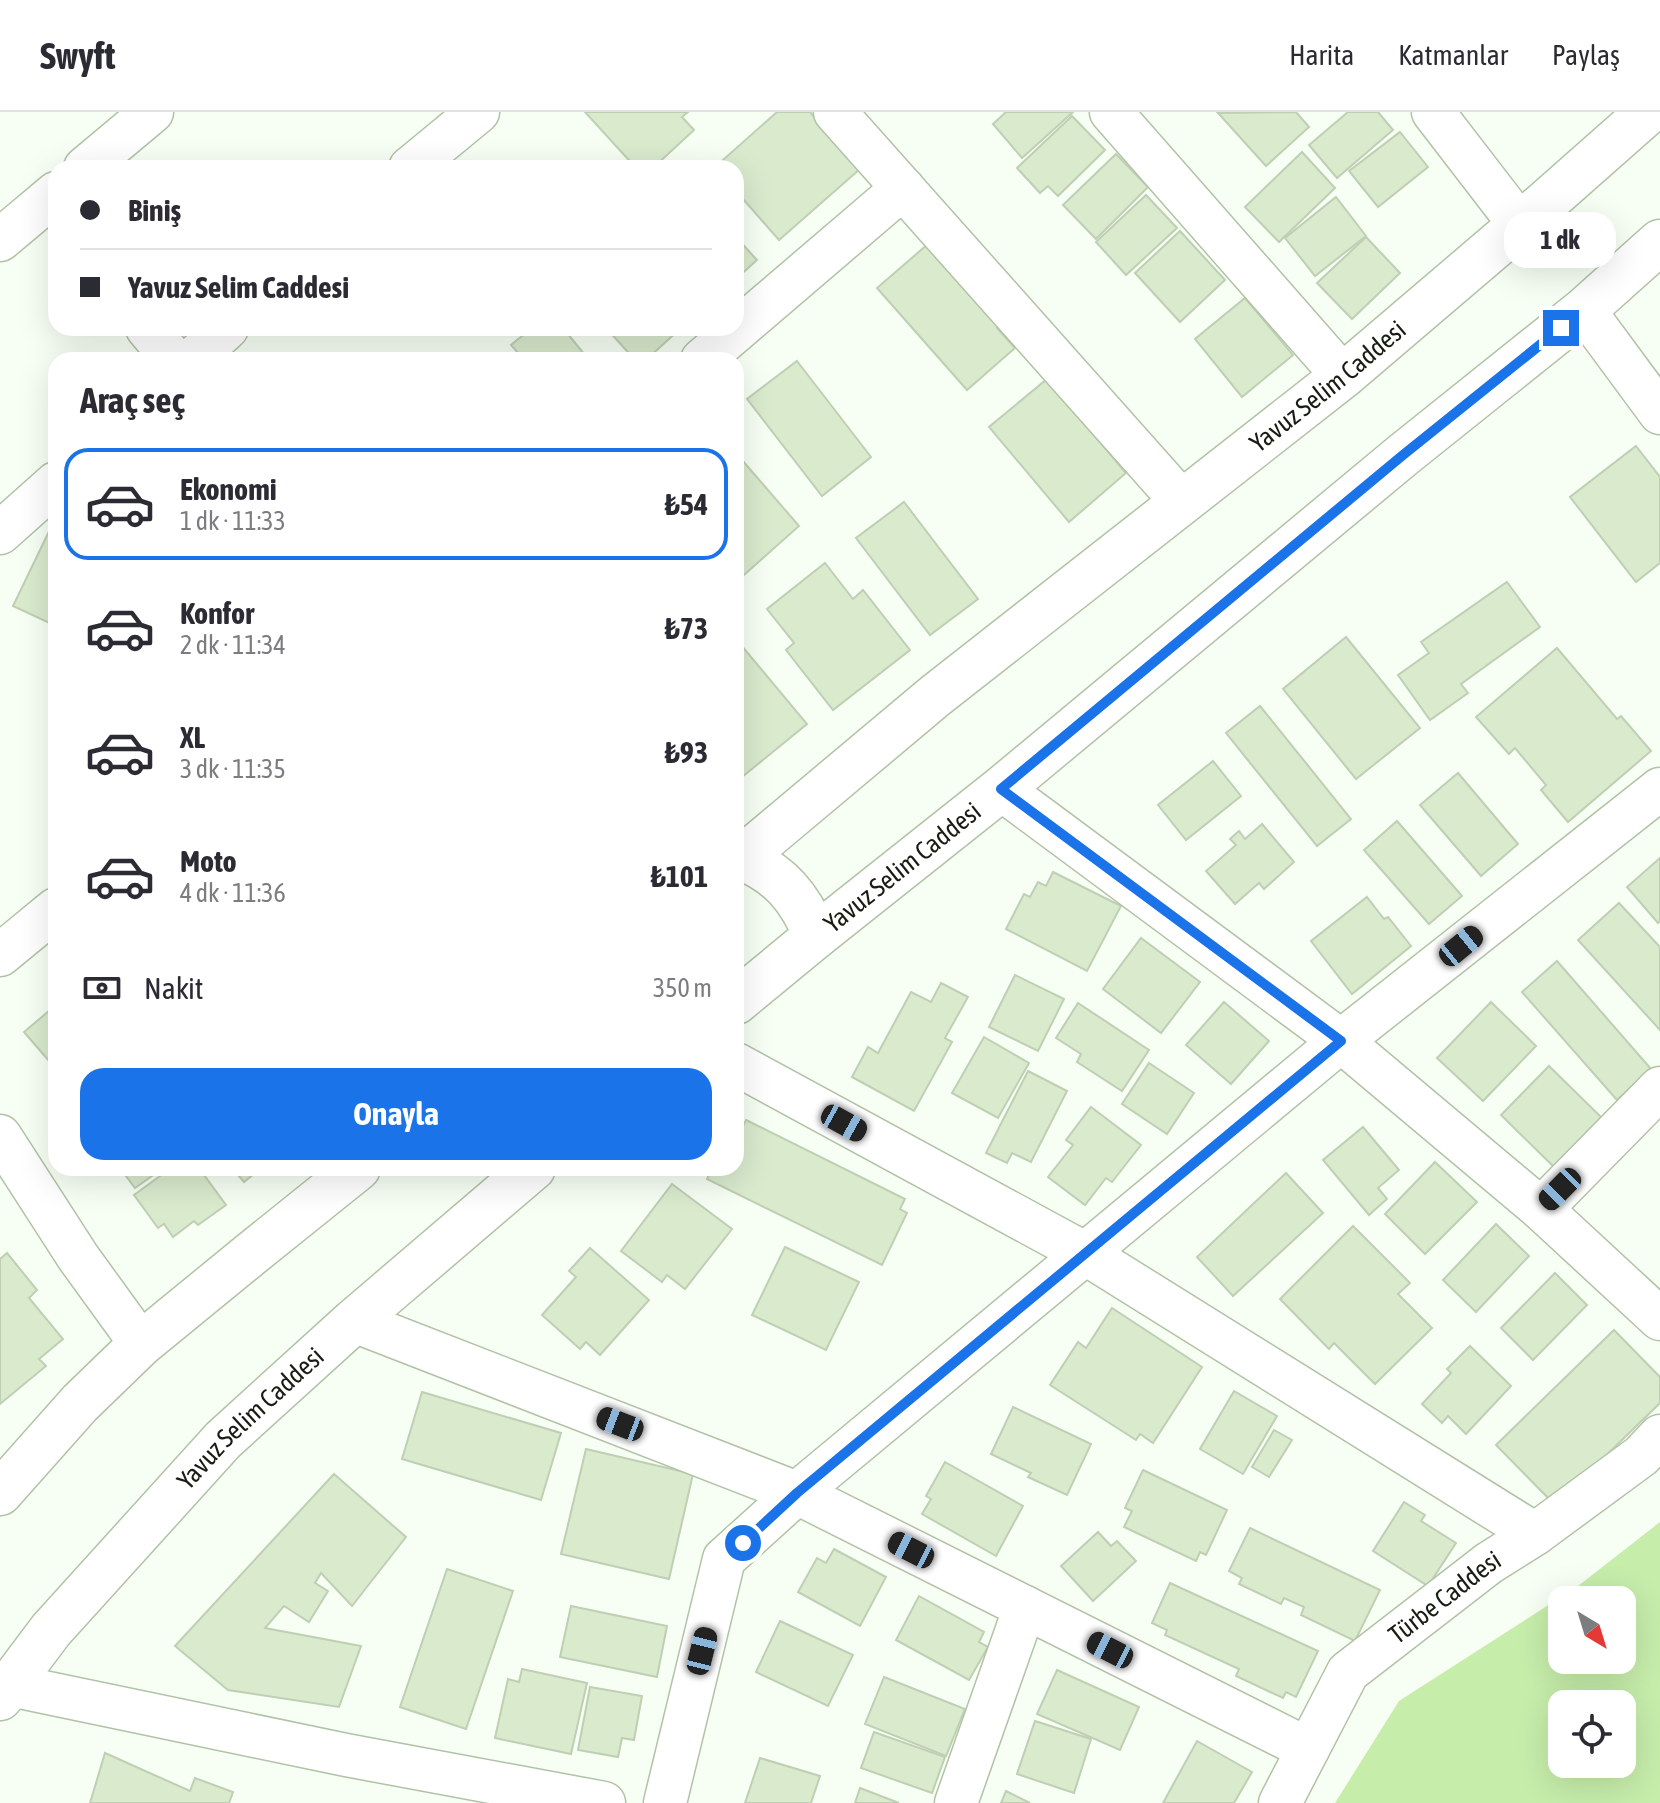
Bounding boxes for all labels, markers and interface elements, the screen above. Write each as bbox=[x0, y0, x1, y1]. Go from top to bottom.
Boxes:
text: Swyft bbox=[40, 34, 115, 77]
text: Harita bbox=[1289, 39, 1354, 71]
text: Katmanlar bbox=[1398, 39, 1508, 71]
text: Paylaş bbox=[1552, 39, 1620, 71]
text: Biniş bbox=[128, 193, 181, 227]
callout: 1 dk bbox=[1505, 212, 1617, 268]
text: 1 dk bbox=[1540, 225, 1580, 255]
text: Yavuz Selim Caddesi bbox=[128, 270, 349, 304]
route end bbox=[1543, 310, 1579, 346]
street label: Yavuz Selim Caddesi bbox=[1244, 314, 1412, 458]
text: Araç seç bbox=[80, 379, 185, 421]
icon: car bbox=[84, 468, 156, 540]
text: Ekonomi bbox=[180, 472, 277, 506]
text: ₺54 bbox=[665, 487, 708, 521]
text: 1 dk · 11:33 bbox=[180, 506, 286, 536]
icon: car bbox=[84, 592, 156, 664]
text: Konfor bbox=[180, 596, 254, 630]
text: ₺73 bbox=[665, 611, 708, 645]
text: 2 dk · 11:34 bbox=[180, 630, 286, 660]
icon: car bbox=[84, 716, 156, 788]
text: XL bbox=[180, 720, 205, 754]
text: ₺93 bbox=[665, 735, 708, 769]
text: 3 dk · 11:35 bbox=[180, 754, 286, 784]
street label: Yavuz Selim Caddesi bbox=[818, 796, 987, 939]
icon: car bbox=[84, 840, 156, 912]
text: Moto bbox=[180, 844, 237, 878]
text: ₺101 bbox=[651, 859, 708, 893]
text: 4 dk · 11:36 bbox=[180, 878, 286, 908]
car bbox=[1435, 922, 1487, 970]
icon: cash bbox=[80, 966, 124, 1010]
text: Nakit bbox=[144, 971, 204, 1005]
text: 350 m bbox=[653, 973, 712, 1003]
button: Onayla bbox=[80, 1068, 712, 1160]
car bbox=[817, 1101, 871, 1145]
car bbox=[1535, 1164, 1585, 1214]
street label: Yavuz Selim Caddesi bbox=[171, 1341, 330, 1495]
car bbox=[593, 1404, 647, 1444]
route start bbox=[725, 1525, 761, 1561]
car bbox=[884, 1528, 938, 1572]
street label: Türbe Caddesi bbox=[1383, 1544, 1506, 1650]
north arrow bbox=[1548, 1586, 1636, 1674]
map controls bbox=[1548, 1586, 1636, 1778]
car bbox=[685, 1625, 719, 1677]
car bbox=[1083, 1628, 1137, 1672]
button: locate bbox=[1548, 1690, 1636, 1778]

